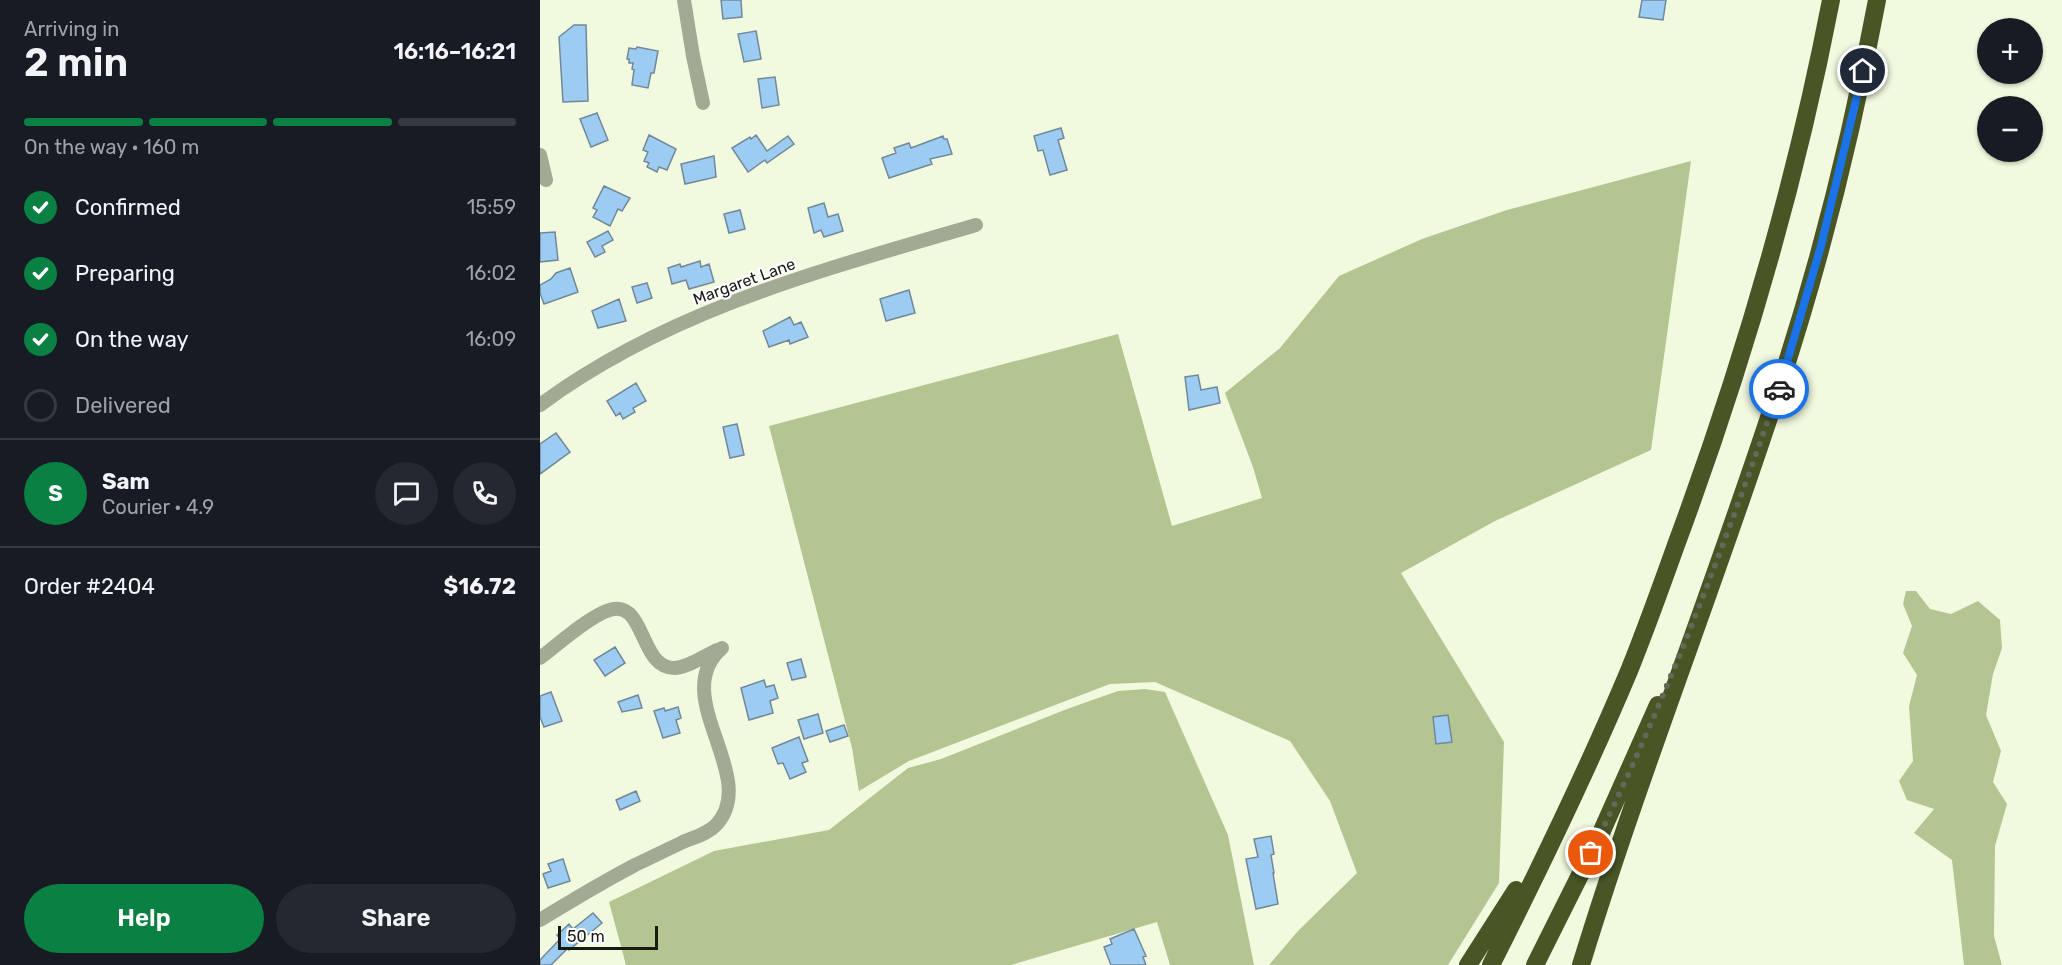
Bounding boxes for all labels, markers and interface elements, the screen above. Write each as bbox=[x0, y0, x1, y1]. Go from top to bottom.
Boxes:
text: Arriving in bbox=[24, 17, 119, 41]
map controls bbox=[1977, 18, 2043, 162]
button: + bbox=[1977, 18, 2043, 84]
text: 16:16–16:21 bbox=[393, 38, 516, 65]
text: 2 min bbox=[24, 40, 128, 86]
pin bbox=[1837, 45, 1888, 96]
icon: home bbox=[1846, 54, 1879, 87]
button: − bbox=[1977, 96, 2043, 162]
text: On the way · 160 m bbox=[24, 135, 199, 159]
icon: check bbox=[24, 191, 57, 224]
text: Confirmed bbox=[75, 194, 181, 221]
text: 15:59 bbox=[467, 195, 516, 219]
street label: Margaret Lane bbox=[690, 254, 798, 309]
icon: check bbox=[24, 257, 57, 290]
text: Preparing bbox=[75, 260, 175, 287]
text: 16:02 bbox=[466, 261, 516, 285]
icon: check bbox=[24, 323, 57, 356]
text: On the way bbox=[75, 326, 189, 353]
text: 16:09 bbox=[466, 327, 516, 351]
courier bbox=[1749, 359, 1809, 419]
icon: car bbox=[1763, 373, 1796, 406]
text: Delivered bbox=[75, 392, 171, 419]
button: chat bbox=[375, 462, 438, 525]
button: phone bbox=[453, 462, 516, 525]
text: Sam bbox=[102, 468, 150, 495]
text: S bbox=[48, 480, 63, 507]
text: Courier · 4.9 bbox=[102, 495, 214, 519]
text: Order #2404 bbox=[24, 573, 155, 600]
text: $16.72 bbox=[444, 573, 516, 600]
pin bbox=[1565, 827, 1616, 878]
icon: bag bbox=[1574, 836, 1607, 869]
button: Help bbox=[24, 884, 264, 953]
button: Share bbox=[276, 884, 516, 953]
scale bar bbox=[558, 923, 658, 950]
text: 50 m bbox=[567, 927, 605, 946]

